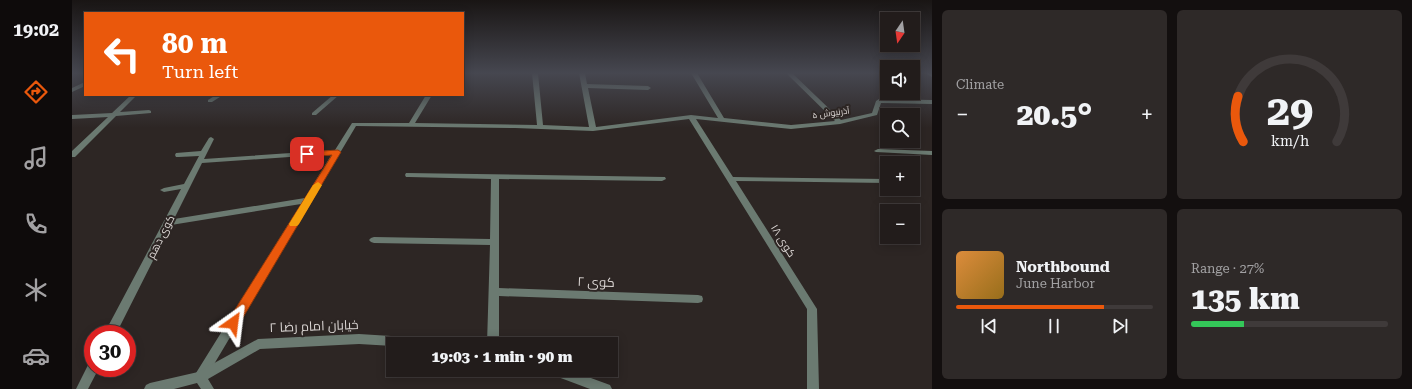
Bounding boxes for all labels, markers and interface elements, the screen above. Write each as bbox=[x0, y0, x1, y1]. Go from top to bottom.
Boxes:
north arrow bbox=[880, 12, 920, 52]
map controls bbox=[880, 12, 920, 244]
text: 19:02 bbox=[13, 19, 59, 40]
text: 80 m bbox=[162, 27, 227, 60]
icon: left bbox=[96, 28, 148, 80]
button: sound bbox=[880, 60, 920, 100]
text: Turn left bbox=[162, 61, 238, 82]
text: Climate bbox=[956, 77, 1004, 92]
icon: directions bbox=[22, 78, 50, 106]
text: 29 bbox=[1266, 86, 1313, 135]
text: 20.5° bbox=[1017, 97, 1092, 132]
text: − bbox=[956, 102, 968, 127]
text: + bbox=[1141, 102, 1153, 127]
street label: آذرنیوش ۵ bbox=[812, 105, 851, 121]
button: search bbox=[880, 108, 920, 148]
text: km/h bbox=[1270, 133, 1309, 149]
pin bbox=[290, 137, 324, 171]
icon: arrive bbox=[296, 143, 318, 165]
icon: music bbox=[22, 144, 50, 172]
button: + bbox=[880, 156, 920, 196]
button: − bbox=[880, 204, 920, 244]
icon: phone bbox=[22, 210, 50, 238]
street label: کوی دهم bbox=[144, 213, 178, 261]
street label: کوی ۱۸ bbox=[768, 222, 798, 260]
text: Northbound bbox=[1016, 258, 1110, 276]
text: Range · 27% bbox=[1191, 261, 1264, 276]
street label: کوی ۲ bbox=[577, 274, 615, 290]
icon: climate bbox=[22, 276, 50, 304]
text: June Harbor bbox=[1016, 276, 1095, 291]
text: 135 km bbox=[1191, 281, 1300, 316]
position arrow bbox=[212, 302, 254, 344]
icon: previous bbox=[978, 315, 1000, 337]
icon: pause bbox=[1043, 315, 1065, 337]
icon: next bbox=[1109, 315, 1131, 337]
street label: خیابان امام رضا ۲ bbox=[269, 317, 359, 337]
speed limit sign: 30 bbox=[84, 325, 136, 377]
icon: car bbox=[22, 342, 50, 370]
text: 19:03 · 1 min · 90 m bbox=[431, 348, 573, 366]

